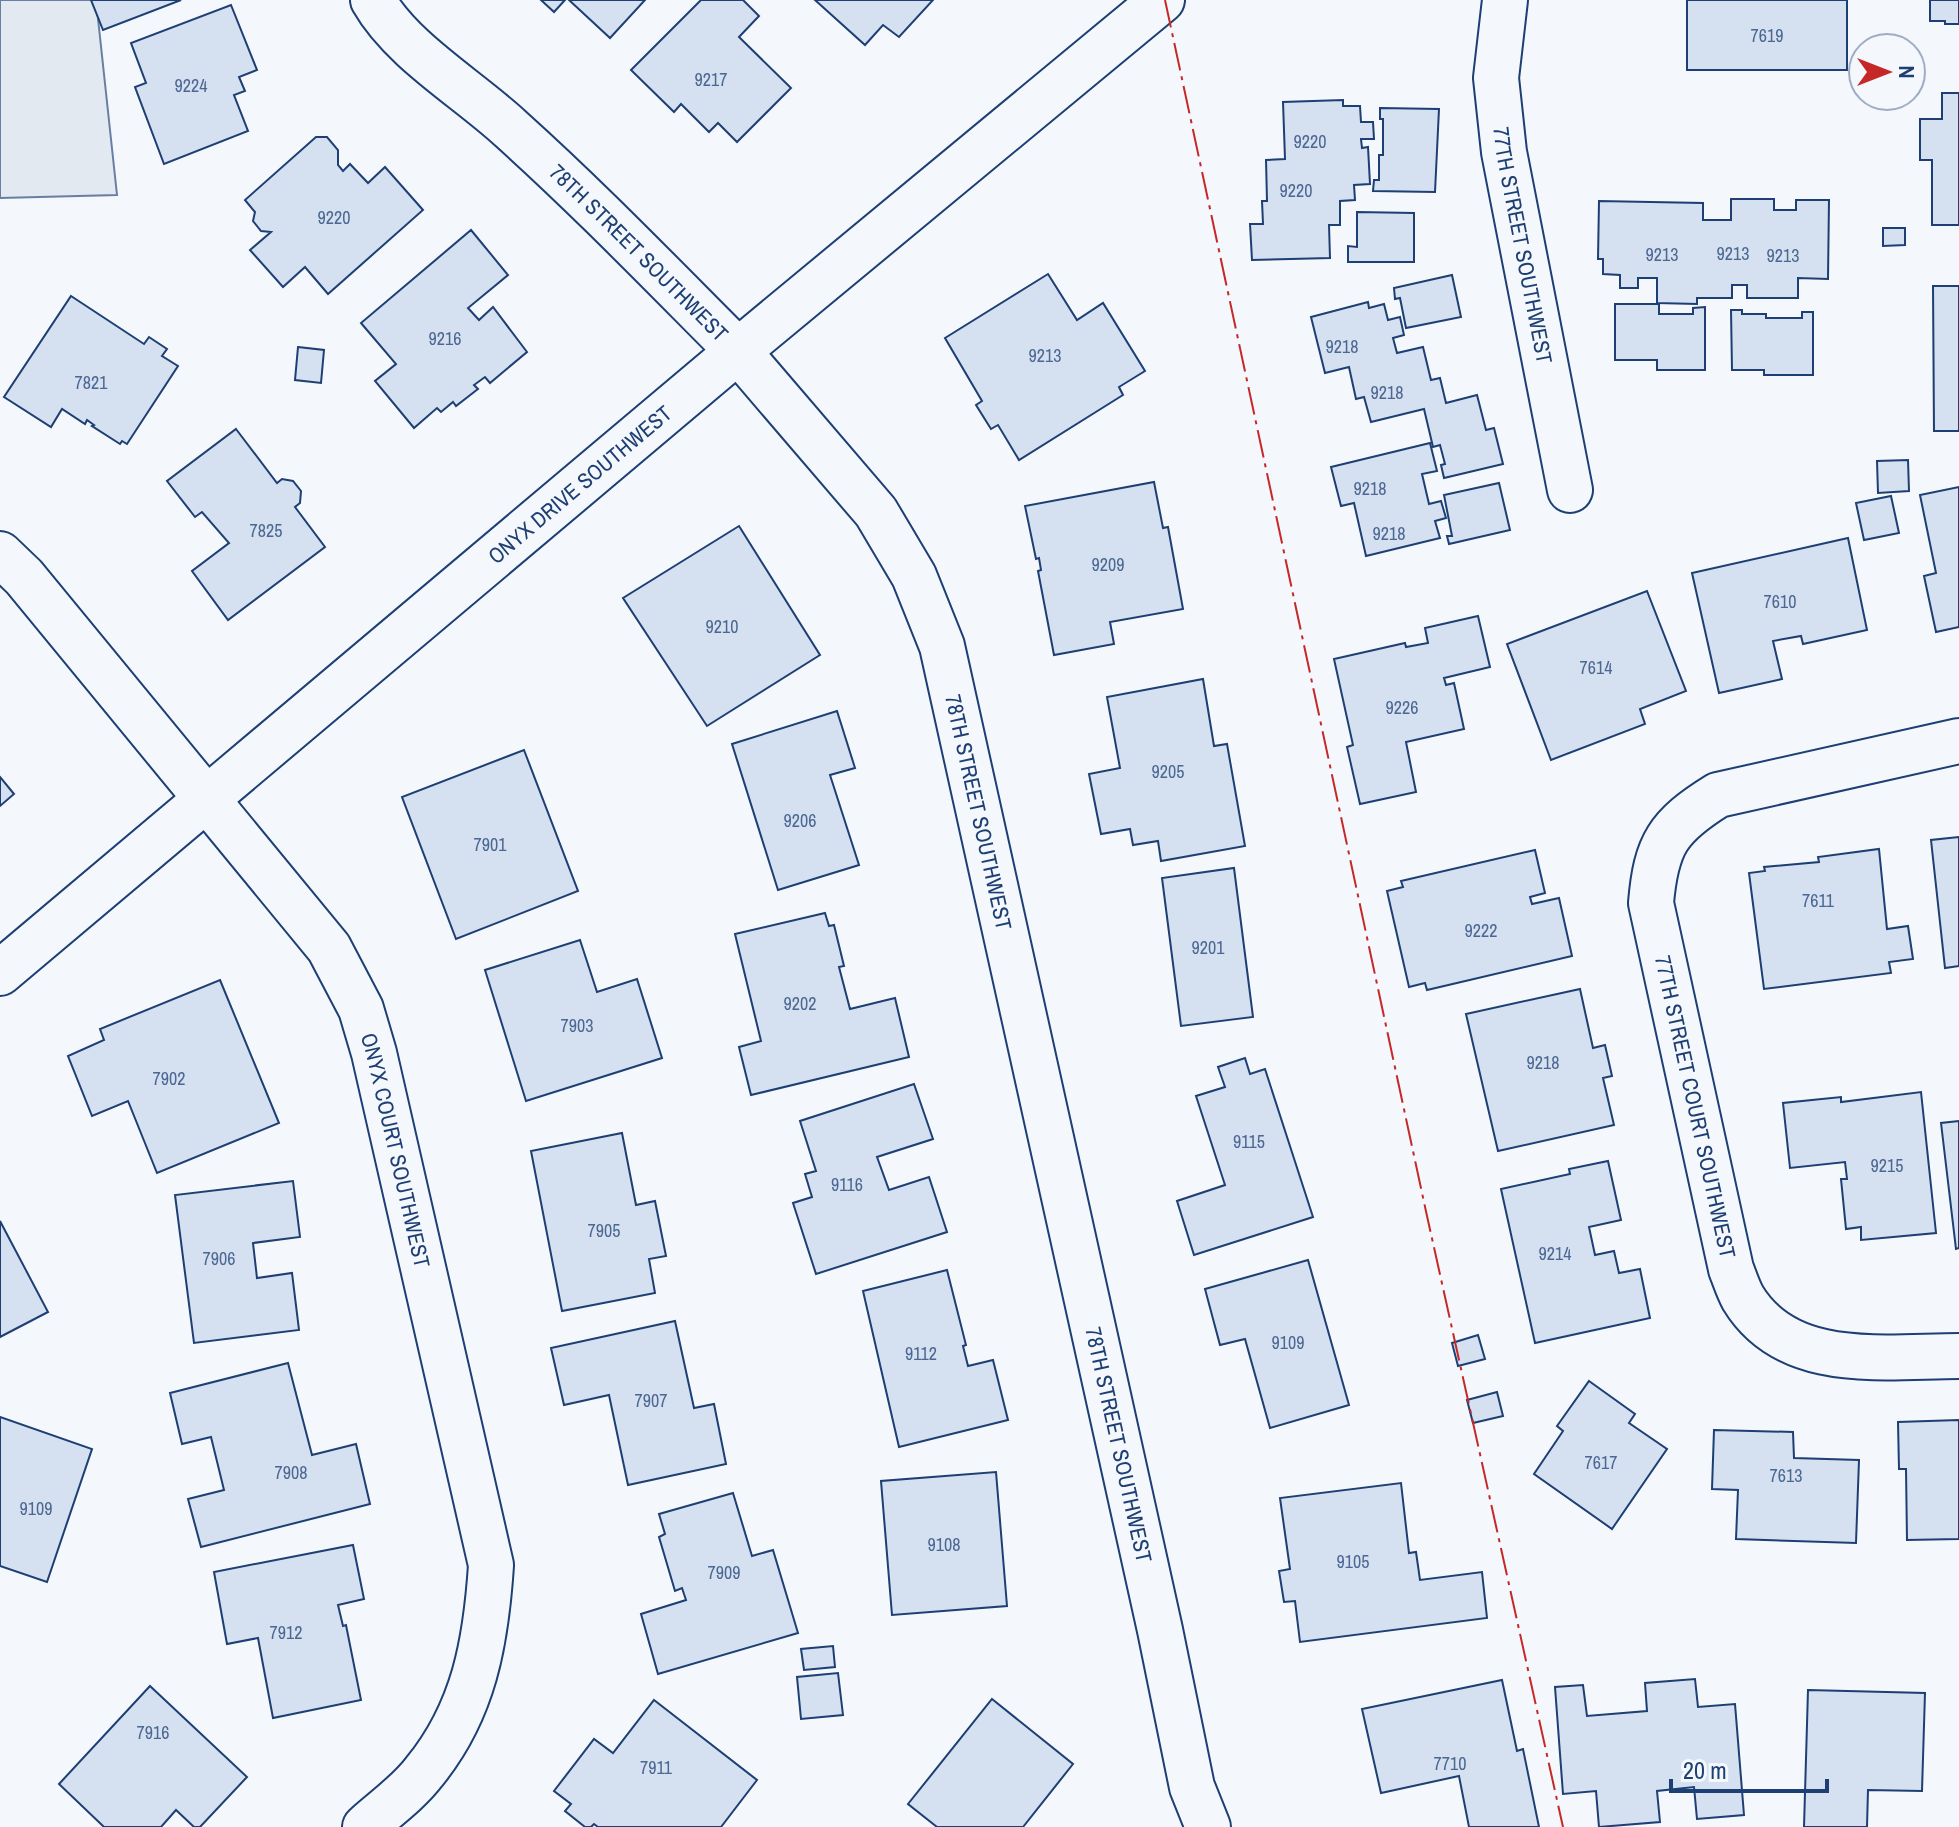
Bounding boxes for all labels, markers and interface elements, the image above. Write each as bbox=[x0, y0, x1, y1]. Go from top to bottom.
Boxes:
house number: 7619 bbox=[1751, 23, 1783, 48]
north arrow bbox=[1847, 32, 1927, 112]
text: N bbox=[1892, 65, 1922, 79]
house number: 9217 bbox=[695, 67, 727, 92]
house number: 9224 bbox=[175, 73, 207, 98]
street label: 77TH STREET SOUTHWEST bbox=[1486, 125, 1560, 366]
house number: 9220 bbox=[1294, 129, 1326, 154]
street label: 78TH STREET SOUTHWEST bbox=[543, 157, 735, 348]
house number: 9220 bbox=[1280, 178, 1312, 203]
house number: 9220 bbox=[318, 205, 350, 230]
house number: 9213 bbox=[1717, 241, 1749, 266]
house number: 9213 bbox=[1646, 242, 1678, 267]
house number: 9213 bbox=[1767, 243, 1799, 268]
house number: 9216 bbox=[429, 326, 461, 351]
house number: 9218 bbox=[1326, 334, 1358, 359]
house number: 9213 bbox=[1029, 343, 1061, 368]
house number: 7821 bbox=[75, 370, 108, 395]
house number: 9218 bbox=[1371, 380, 1403, 405]
street label: ONYX DRIVE SOUTHWEST bbox=[481, 398, 678, 571]
house number: 9218 bbox=[1354, 476, 1386, 501]
house number: 7825 bbox=[250, 518, 282, 543]
house number: 9218 bbox=[1373, 521, 1405, 546]
house number: 9209 bbox=[1092, 552, 1124, 577]
house number: 7610 bbox=[1764, 589, 1796, 614]
house number: 9210 bbox=[706, 614, 738, 639]
house number: 7614 bbox=[1580, 655, 1612, 680]
street label: 78TH STREET SOUTHWEST bbox=[938, 691, 1019, 933]
house number: 9226 bbox=[1386, 695, 1418, 720]
house number: 9205 bbox=[1152, 759, 1184, 784]
house number: 9206 bbox=[784, 808, 816, 833]
house number: 7901 bbox=[474, 832, 507, 857]
house number: 7611 bbox=[1802, 888, 1835, 913]
house number: 9222 bbox=[1465, 918, 1497, 943]
house number: 9201 bbox=[1192, 935, 1225, 960]
street label: 77TH STREET COURT SOUTHWEST bbox=[1648, 953, 1743, 1261]
house number: 9202 bbox=[784, 991, 816, 1016]
house number: 7903 bbox=[561, 1013, 593, 1038]
street label: ONYX COURT SOUTHWEST bbox=[354, 1029, 438, 1271]
house number: 9218 bbox=[1527, 1050, 1559, 1075]
house number: 7902 bbox=[153, 1066, 185, 1091]
house number: 9115 bbox=[1233, 1129, 1265, 1154]
house number: 9215 bbox=[1871, 1153, 1903, 1178]
house number: 9116 bbox=[831, 1172, 863, 1197]
house number: 7905 bbox=[588, 1218, 620, 1243]
house number: 9214 bbox=[1539, 1241, 1571, 1266]
house number: 7906 bbox=[203, 1246, 235, 1271]
street label: 78TH STREET SOUTHWEST bbox=[1078, 1324, 1160, 1565]
house number: 9109 bbox=[1272, 1330, 1304, 1355]
house number: 9112 bbox=[905, 1341, 937, 1366]
house number: 7907 bbox=[635, 1388, 667, 1413]
house number: 7617 bbox=[1585, 1450, 1617, 1475]
house number: 7908 bbox=[275, 1460, 307, 1485]
house number: 7613 bbox=[1770, 1463, 1802, 1488]
house number: 9109 bbox=[20, 1496, 52, 1521]
house number: 9108 bbox=[928, 1532, 960, 1557]
house number: 9105 bbox=[1337, 1549, 1369, 1574]
house number: 7909 bbox=[708, 1560, 740, 1585]
house number: 7912 bbox=[270, 1620, 302, 1645]
house number: 7916 bbox=[137, 1720, 169, 1745]
scale bar bbox=[1671, 1743, 1827, 1793]
house number: 7710 bbox=[1434, 1751, 1466, 1776]
text: 20 m bbox=[1683, 1754, 1727, 1786]
house number: 7911 bbox=[640, 1755, 673, 1780]

